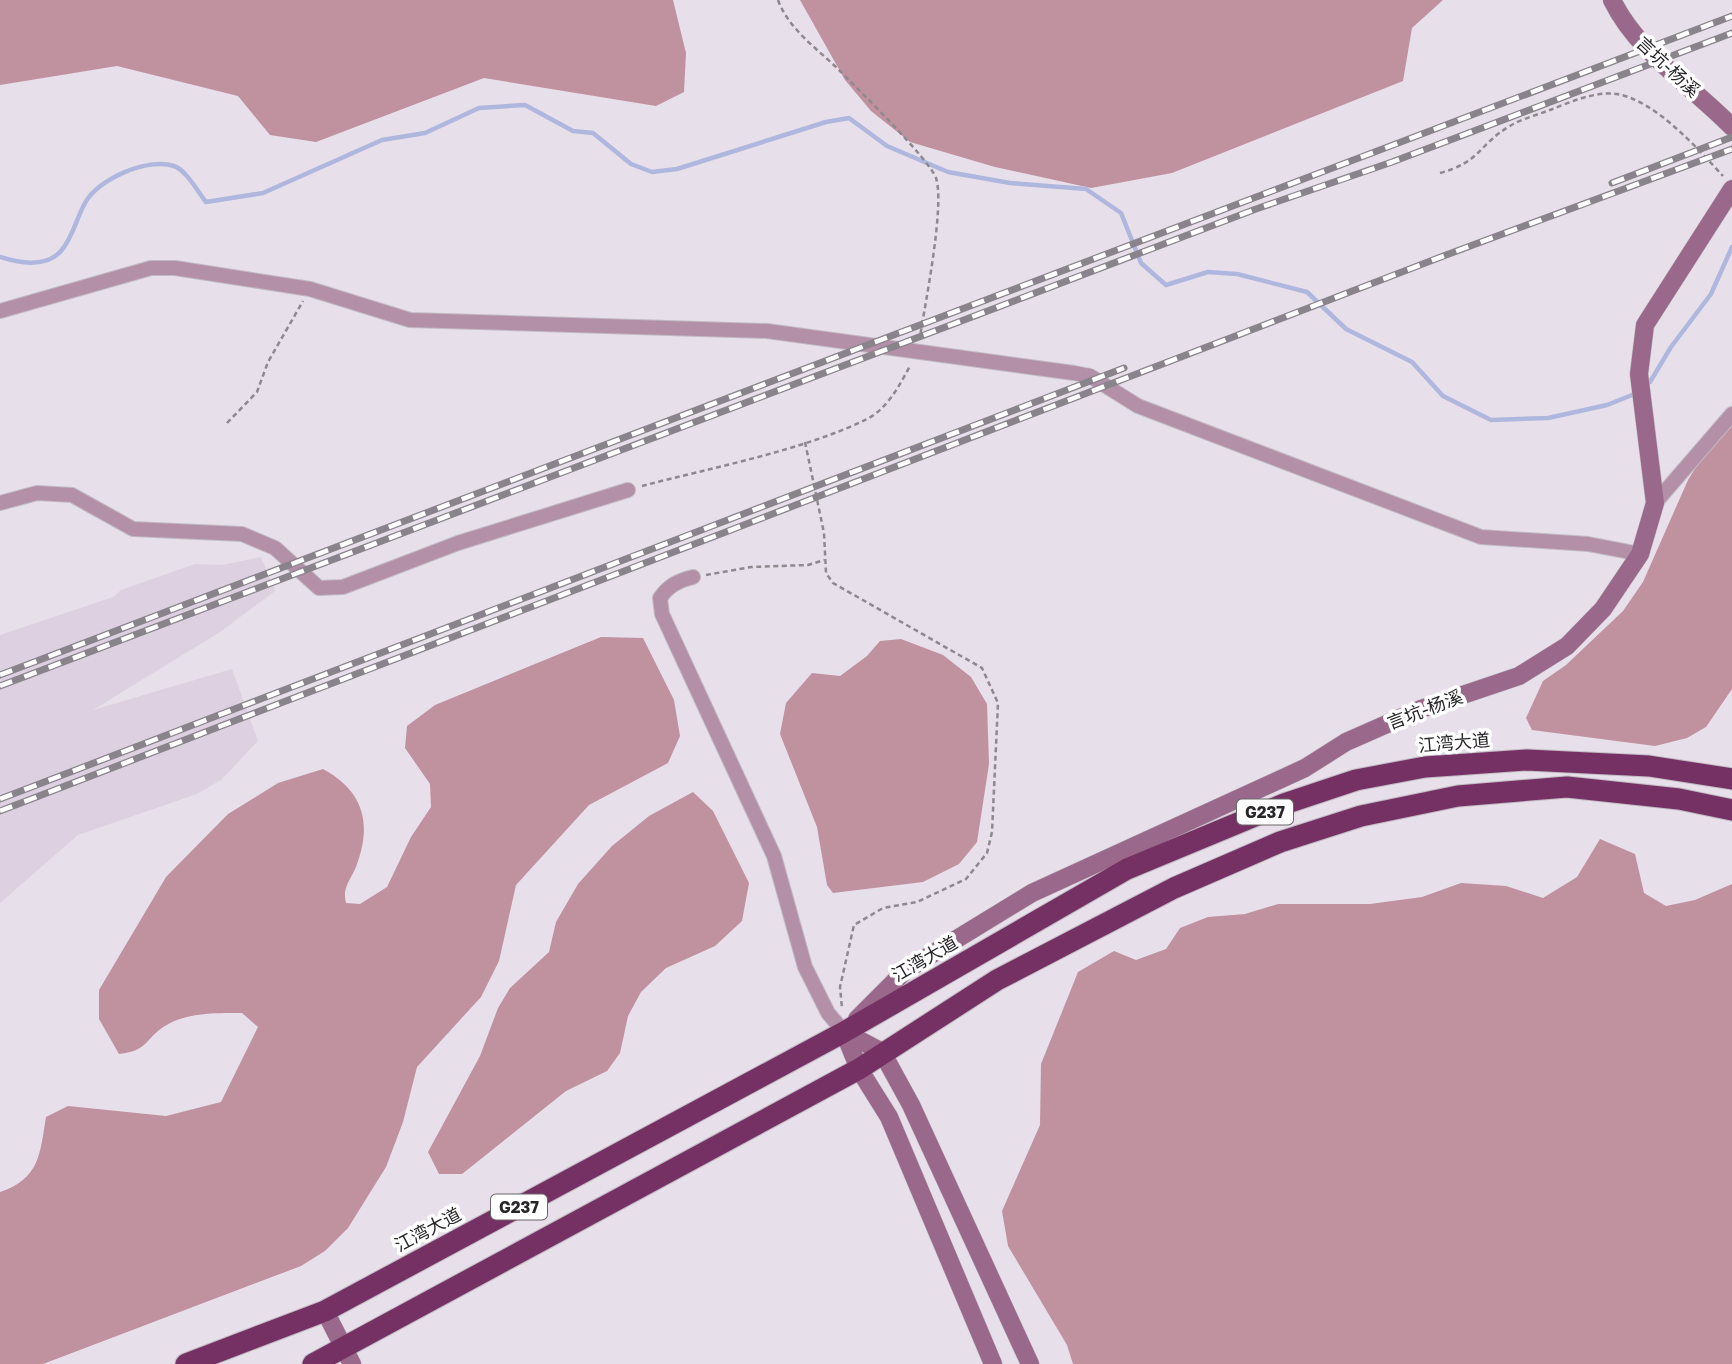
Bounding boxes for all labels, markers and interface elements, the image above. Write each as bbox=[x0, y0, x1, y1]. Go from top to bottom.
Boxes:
street label: 言坑-杨溪 bbox=[1632, 31, 1705, 101]
street label: 言坑-杨溪 bbox=[1384, 685, 1465, 733]
street label: 江湾大道 bbox=[1417, 728, 1491, 756]
road number: G237 bbox=[1237, 800, 1293, 824]
street label: 江湾大道 bbox=[888, 931, 961, 986]
road number: G237 bbox=[491, 1194, 547, 1219]
street label: 江湾大道 bbox=[391, 1203, 464, 1256]

